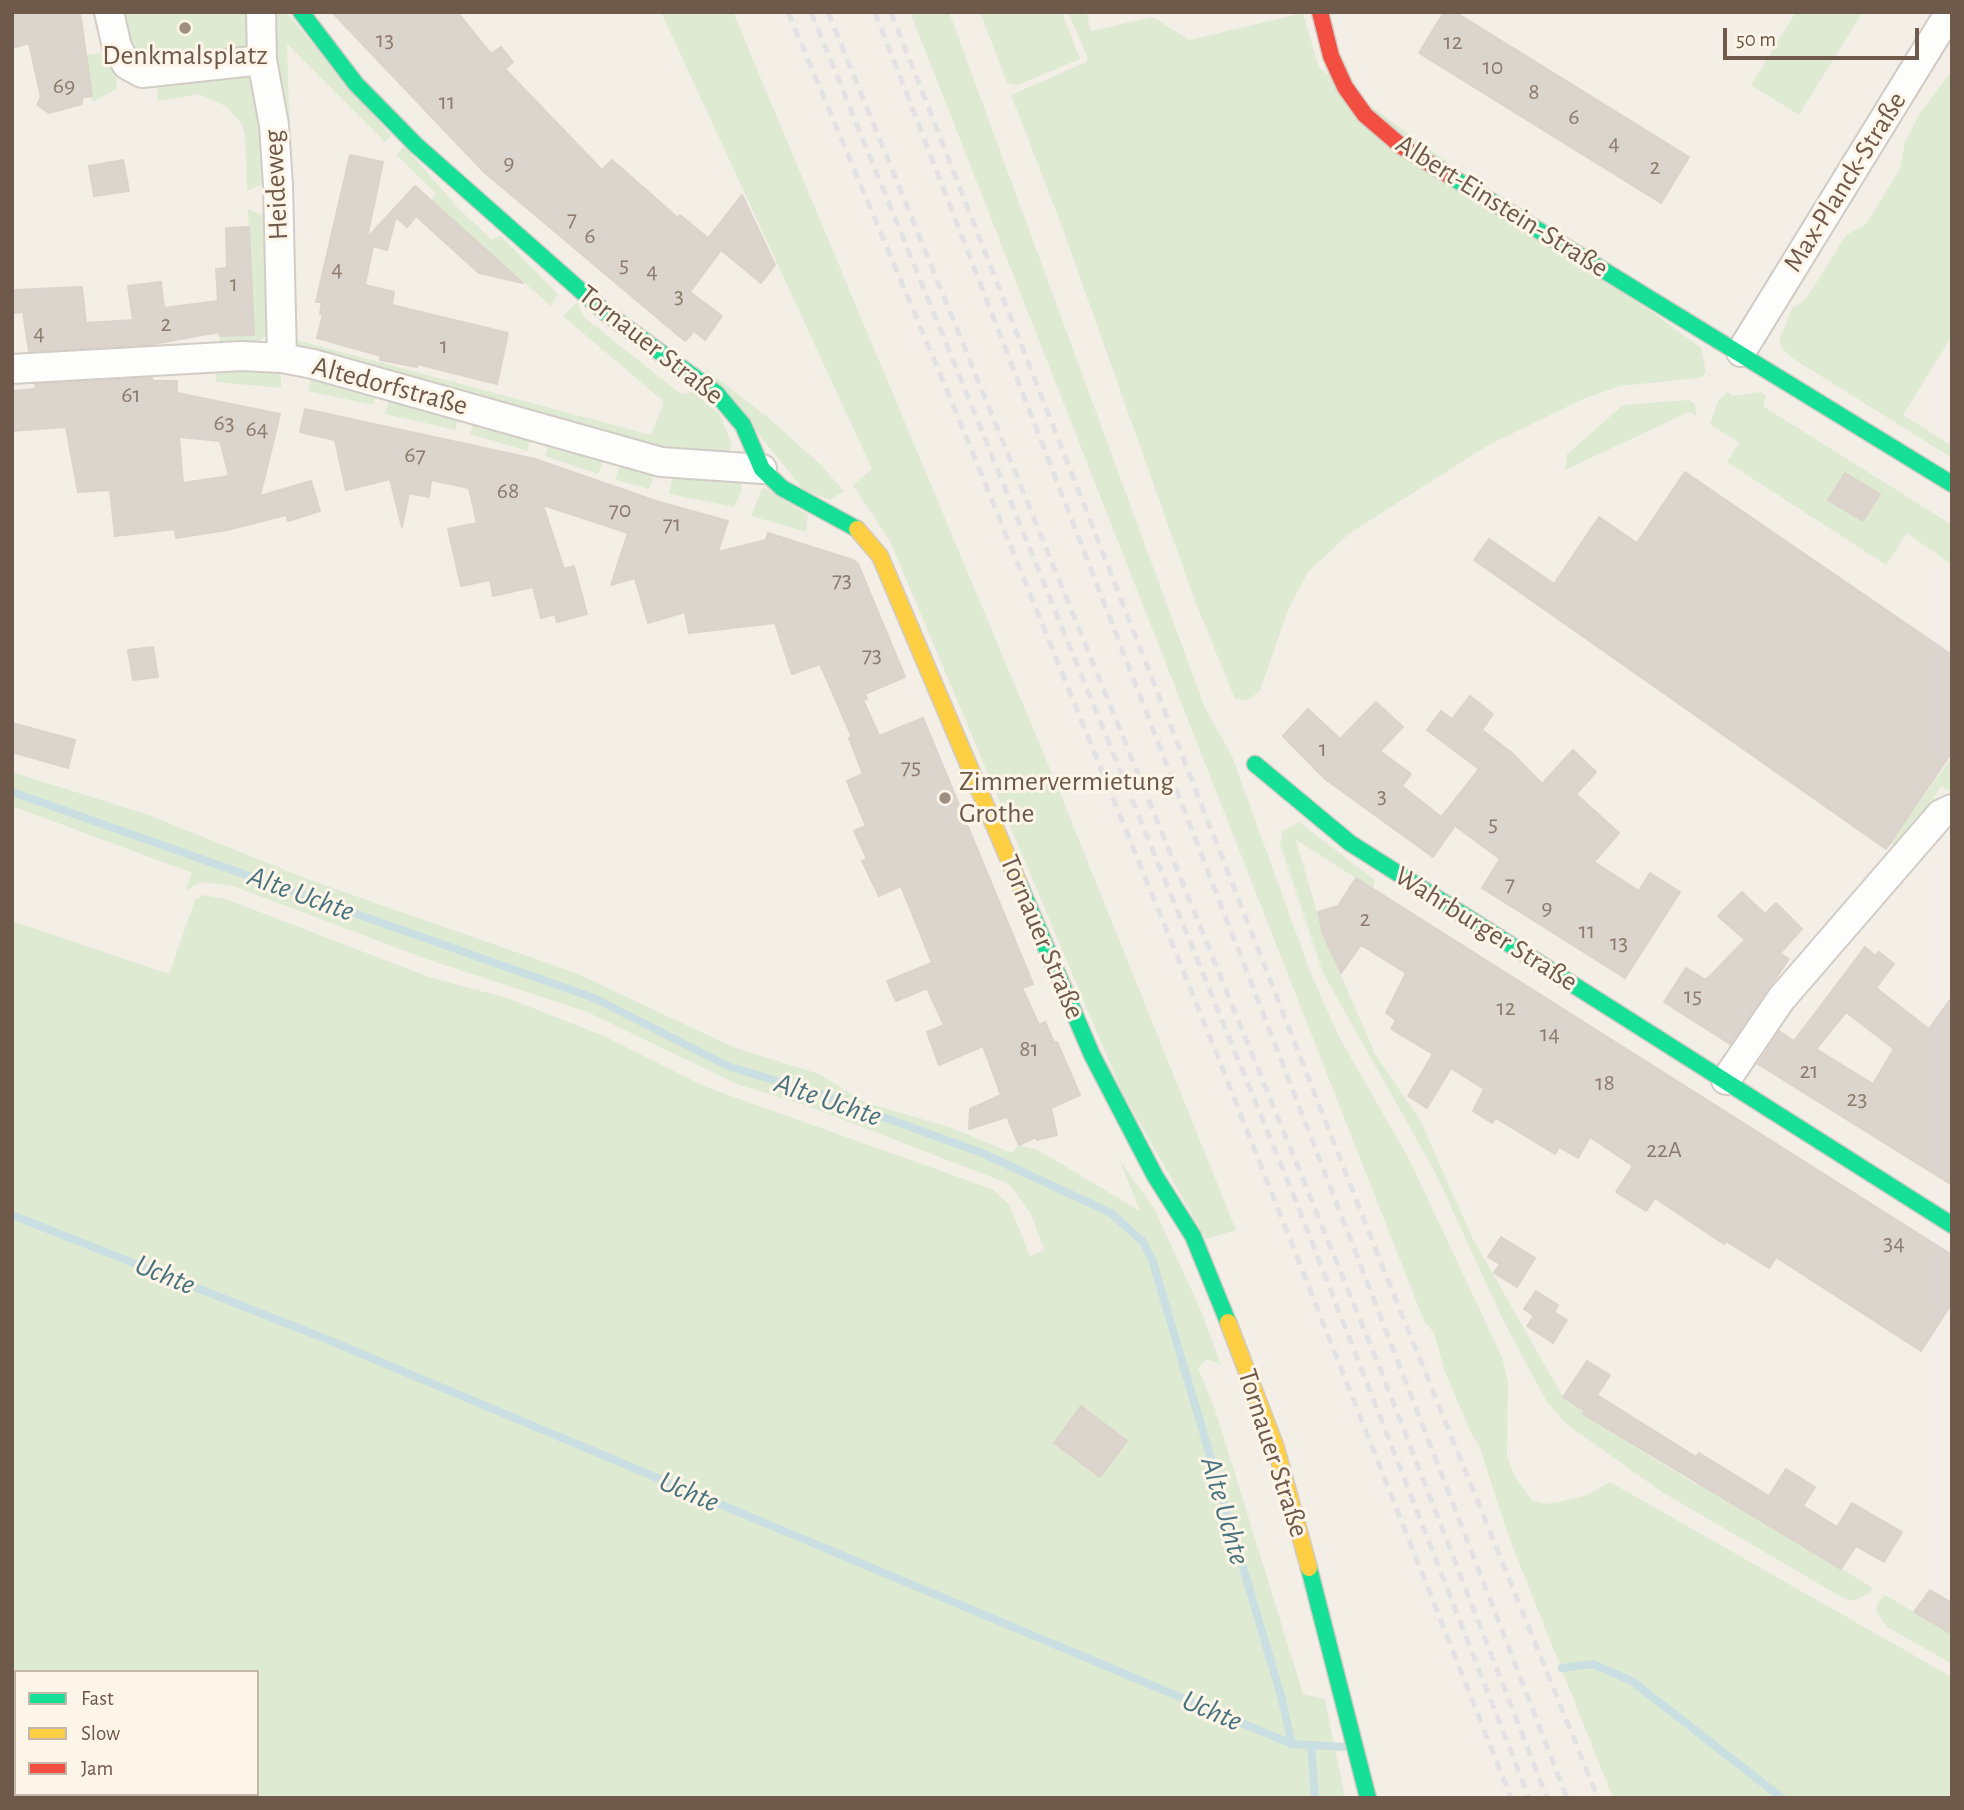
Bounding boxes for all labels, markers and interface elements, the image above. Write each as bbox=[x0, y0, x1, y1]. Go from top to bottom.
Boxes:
scale bar bbox=[1726, 14, 1922, 58]
marker: Denkmalsplatz bbox=[177, 20, 193, 36]
house number: 13 bbox=[376, 26, 394, 54]
house number: 12 bbox=[1443, 28, 1463, 56]
text: 50 m bbox=[1736, 29, 1776, 50]
place label: Denkmalsplatz bbox=[102, 39, 268, 73]
house number: 10 bbox=[1483, 53, 1503, 81]
house number: 69 bbox=[53, 72, 75, 100]
house number: 8 bbox=[1528, 78, 1540, 106]
street label: Max-Planck-Straße bbox=[1776, 86, 1914, 278]
house number: 11 bbox=[439, 88, 455, 116]
house number: 6 bbox=[1568, 103, 1580, 131]
street label: Albert-Einstein-Straße bbox=[1389, 127, 1615, 285]
street label: Heideweg bbox=[256, 129, 296, 241]
house number: 4 bbox=[1608, 129, 1620, 157]
house number: 9 bbox=[503, 149, 515, 177]
house number: 2 bbox=[1650, 153, 1660, 181]
house number: 7 bbox=[567, 205, 577, 233]
house number: 6 bbox=[584, 222, 596, 250]
house number: 5 bbox=[619, 251, 629, 279]
house number: 4 bbox=[331, 255, 343, 283]
house number: 4 bbox=[646, 257, 658, 285]
house number: 1 bbox=[230, 270, 238, 298]
street label: Tornauer Straße bbox=[572, 278, 730, 412]
house number: 3 bbox=[674, 282, 684, 310]
house number: 2 bbox=[161, 310, 171, 338]
house number: 4 bbox=[33, 319, 45, 347]
house number: 1 bbox=[440, 332, 448, 360]
street label: Altedorfstraße bbox=[309, 349, 471, 423]
house number: 61 bbox=[121, 381, 141, 409]
house number: 63 bbox=[213, 409, 235, 437]
house number: 64 bbox=[246, 415, 268, 443]
house number: 67 bbox=[404, 441, 426, 469]
house number: 68 bbox=[497, 477, 519, 505]
house number: 70 bbox=[609, 496, 631, 524]
house number: 71 bbox=[663, 510, 681, 538]
house number: 73 bbox=[832, 566, 852, 594]
house number: 73 bbox=[862, 641, 882, 669]
house number: 1 bbox=[1319, 735, 1327, 763]
house number: 75 bbox=[901, 753, 921, 781]
place label: Zimmervermietung Grothe bbox=[959, 765, 1174, 831]
house number: 3 bbox=[1377, 782, 1387, 810]
marker: Zimmervermietung Grothe bbox=[937, 790, 953, 806]
house number: 5 bbox=[1488, 810, 1498, 838]
street label: Tornauer Straße bbox=[992, 850, 1092, 1024]
water label: Alte Uchte bbox=[243, 858, 359, 930]
street label: Wahrburger Straße bbox=[1388, 859, 1584, 999]
house number: 7 bbox=[1505, 870, 1515, 898]
house number: 9 bbox=[1541, 894, 1553, 922]
house number: 2 bbox=[1360, 905, 1370, 933]
house number: 11 bbox=[1579, 917, 1595, 945]
house number: 13 bbox=[1610, 929, 1628, 957]
house number: 15 bbox=[1684, 982, 1702, 1010]
house number: 12 bbox=[1496, 994, 1516, 1022]
house number: 14 bbox=[1540, 1020, 1560, 1048]
house number: 81 bbox=[1019, 1035, 1039, 1063]
house number: 21 bbox=[1799, 1057, 1819, 1085]
water label: Alte Uchte bbox=[770, 1065, 886, 1135]
house number: 18 bbox=[1595, 1069, 1615, 1097]
house number: 23 bbox=[1847, 1085, 1867, 1113]
house number: 22A bbox=[1646, 1136, 1682, 1164]
house number: 34 bbox=[1883, 1229, 1905, 1257]
water label: Uchte bbox=[130, 1247, 200, 1303]
street label: Tornauer Straße bbox=[1230, 1365, 1316, 1541]
water label: Alte Uchte bbox=[1192, 1453, 1258, 1569]
water label: Uchte bbox=[653, 1463, 725, 1521]
legend bbox=[14, 1670, 259, 1796]
water label: Uchte bbox=[1176, 1682, 1248, 1740]
text: Fast bbox=[81, 1688, 114, 1709]
text: Slow bbox=[81, 1723, 120, 1744]
text: Jam bbox=[81, 1758, 113, 1779]

